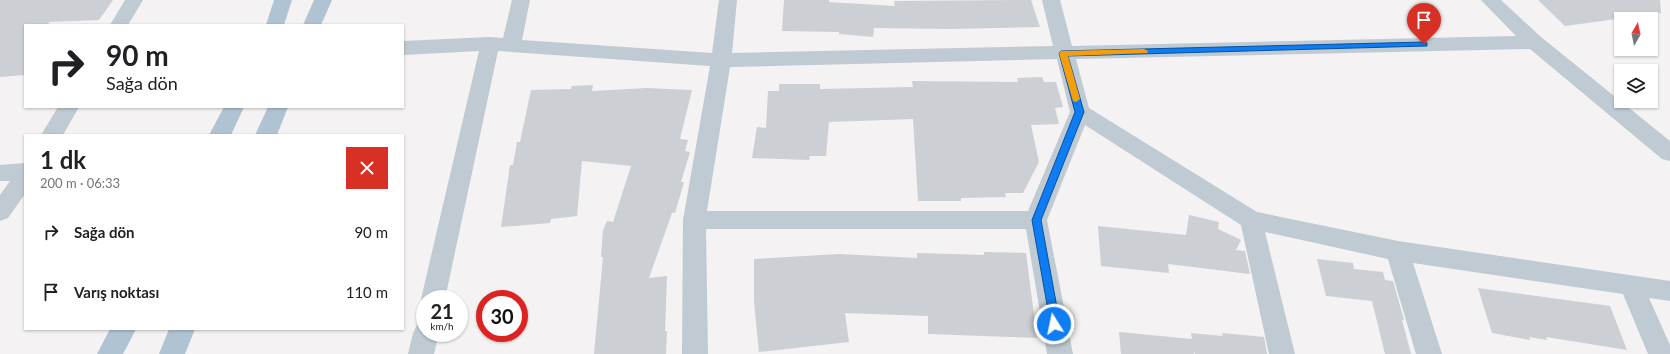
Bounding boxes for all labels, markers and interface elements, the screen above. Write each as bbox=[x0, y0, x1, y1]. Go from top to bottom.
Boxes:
pin bbox=[1407, 3, 1441, 44]
icon: arrive bbox=[1413, 9, 1435, 31]
north arrow bbox=[1614, 12, 1658, 56]
map controls bbox=[1614, 12, 1658, 108]
text: 90 m bbox=[106, 38, 169, 72]
icon: right bbox=[40, 40, 92, 92]
button: layers bbox=[1614, 64, 1658, 108]
text: Sağa dön bbox=[106, 72, 178, 94]
text: 1 dk bbox=[40, 145, 86, 174]
button: close bbox=[346, 147, 388, 189]
text: 200 m · 06:33 bbox=[40, 175, 120, 191]
icon: right bbox=[40, 221, 62, 243]
text: Sağa dön bbox=[74, 223, 135, 241]
text: 90 m bbox=[354, 223, 388, 241]
icon: arrive bbox=[40, 281, 62, 303]
text: Varış noktası bbox=[74, 283, 159, 301]
text: 110 m bbox=[346, 283, 388, 301]
speed limit sign: 30 bbox=[476, 290, 528, 342]
text: 21 bbox=[430, 299, 454, 323]
position arrow bbox=[1033, 303, 1075, 345]
text: km/h bbox=[430, 320, 454, 332]

